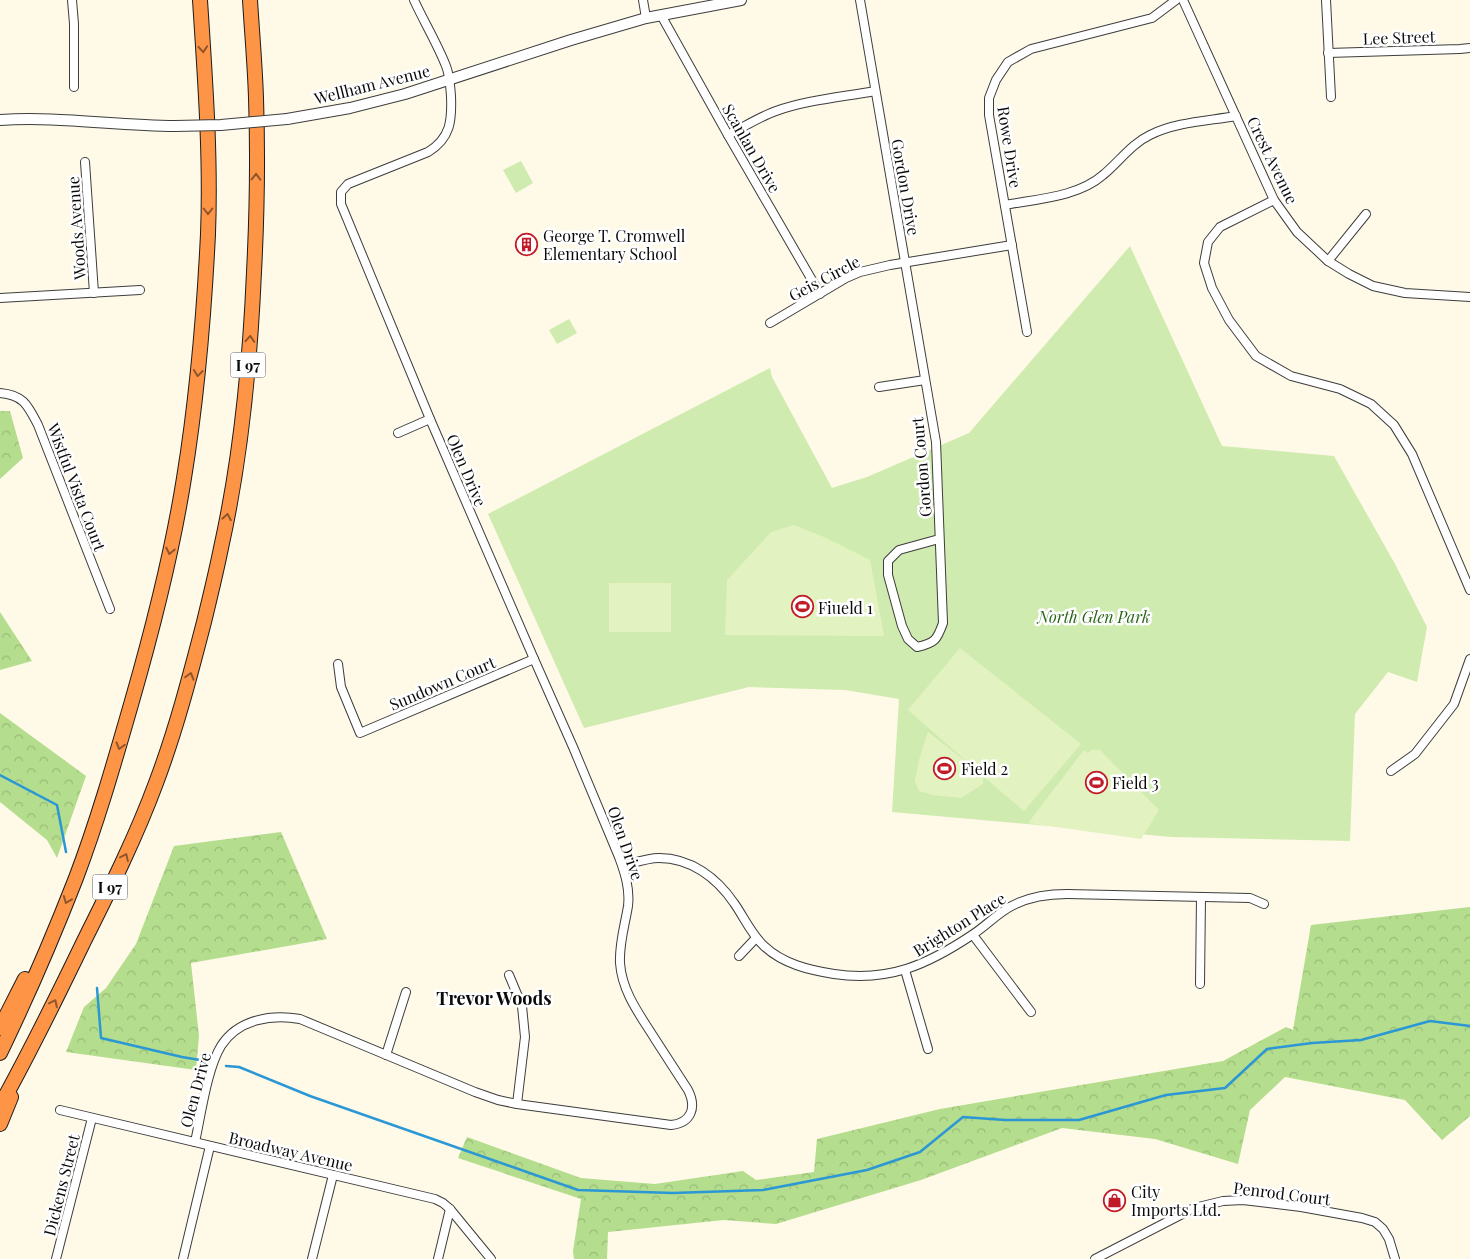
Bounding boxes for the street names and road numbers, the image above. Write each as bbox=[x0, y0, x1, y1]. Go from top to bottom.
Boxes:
street label: Lee Street bbox=[1362, 25, 1436, 49]
street label: Wellham Avenue bbox=[311, 59, 432, 109]
street label: Scanlan Drive bbox=[718, 100, 786, 196]
street label: Rowe Drive bbox=[993, 105, 1027, 189]
street label: Crest Avenue bbox=[1243, 113, 1303, 207]
street label: Gordon Drive bbox=[887, 137, 925, 237]
street label: Woods Avenue bbox=[62, 176, 90, 281]
street label: Geis Circle bbox=[785, 250, 863, 306]
road number: I 97 bbox=[230, 352, 266, 378]
street label: Gordon Court bbox=[906, 416, 936, 518]
street label: Wistful Vista Court bbox=[43, 419, 111, 554]
street label: Olen Drive bbox=[442, 431, 492, 509]
street label: Sundown Court bbox=[386, 651, 498, 715]
street label: Olen Drive bbox=[604, 803, 648, 883]
road number: I 97 bbox=[92, 874, 128, 900]
street label: Brighton Place bbox=[909, 887, 1009, 961]
street label: Olen Drive bbox=[175, 1050, 215, 1130]
street label: Broadway Avenue bbox=[227, 1127, 355, 1175]
street label: Dickens Street bbox=[38, 1132, 84, 1238]
street label: Penrod Court bbox=[1232, 1177, 1332, 1209]

